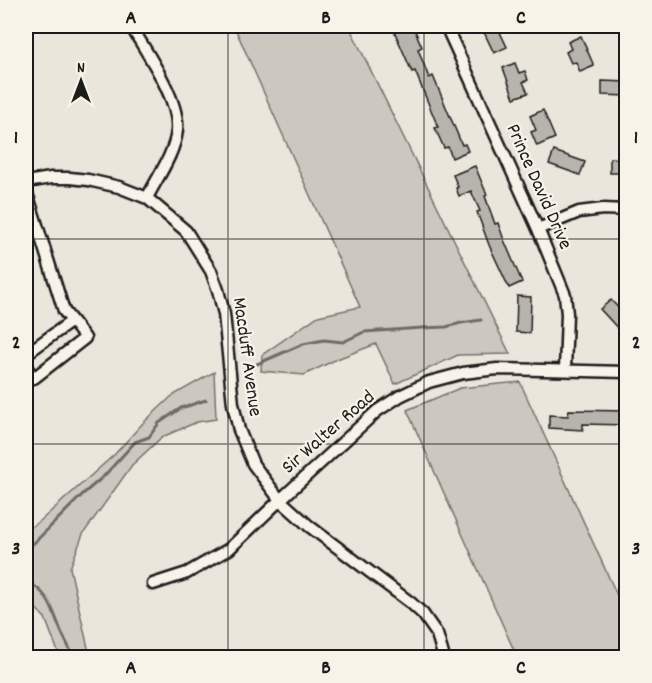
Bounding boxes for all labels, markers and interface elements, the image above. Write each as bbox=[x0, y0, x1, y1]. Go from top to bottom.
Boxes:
text: A bbox=[126, 5, 137, 33]
text: B bbox=[321, 5, 331, 33]
text: C bbox=[516, 5, 526, 33]
north arrow bbox=[51, 51, 111, 111]
text: N bbox=[77, 57, 85, 80]
street label: Prince David Drive bbox=[498, 120, 578, 255]
text: 1 bbox=[14, 125, 18, 153]
text: 1 bbox=[634, 125, 638, 153]
street label: Macduff Avenue bbox=[224, 296, 268, 419]
text: 2 bbox=[12, 330, 20, 358]
text: 2 bbox=[632, 330, 640, 358]
street label: Sir Walter Road bbox=[276, 384, 382, 482]
text: 3 bbox=[12, 536, 20, 564]
text: 3 bbox=[632, 536, 640, 564]
text: A bbox=[126, 655, 137, 683]
text: B bbox=[321, 655, 331, 683]
text: C bbox=[516, 655, 526, 683]

